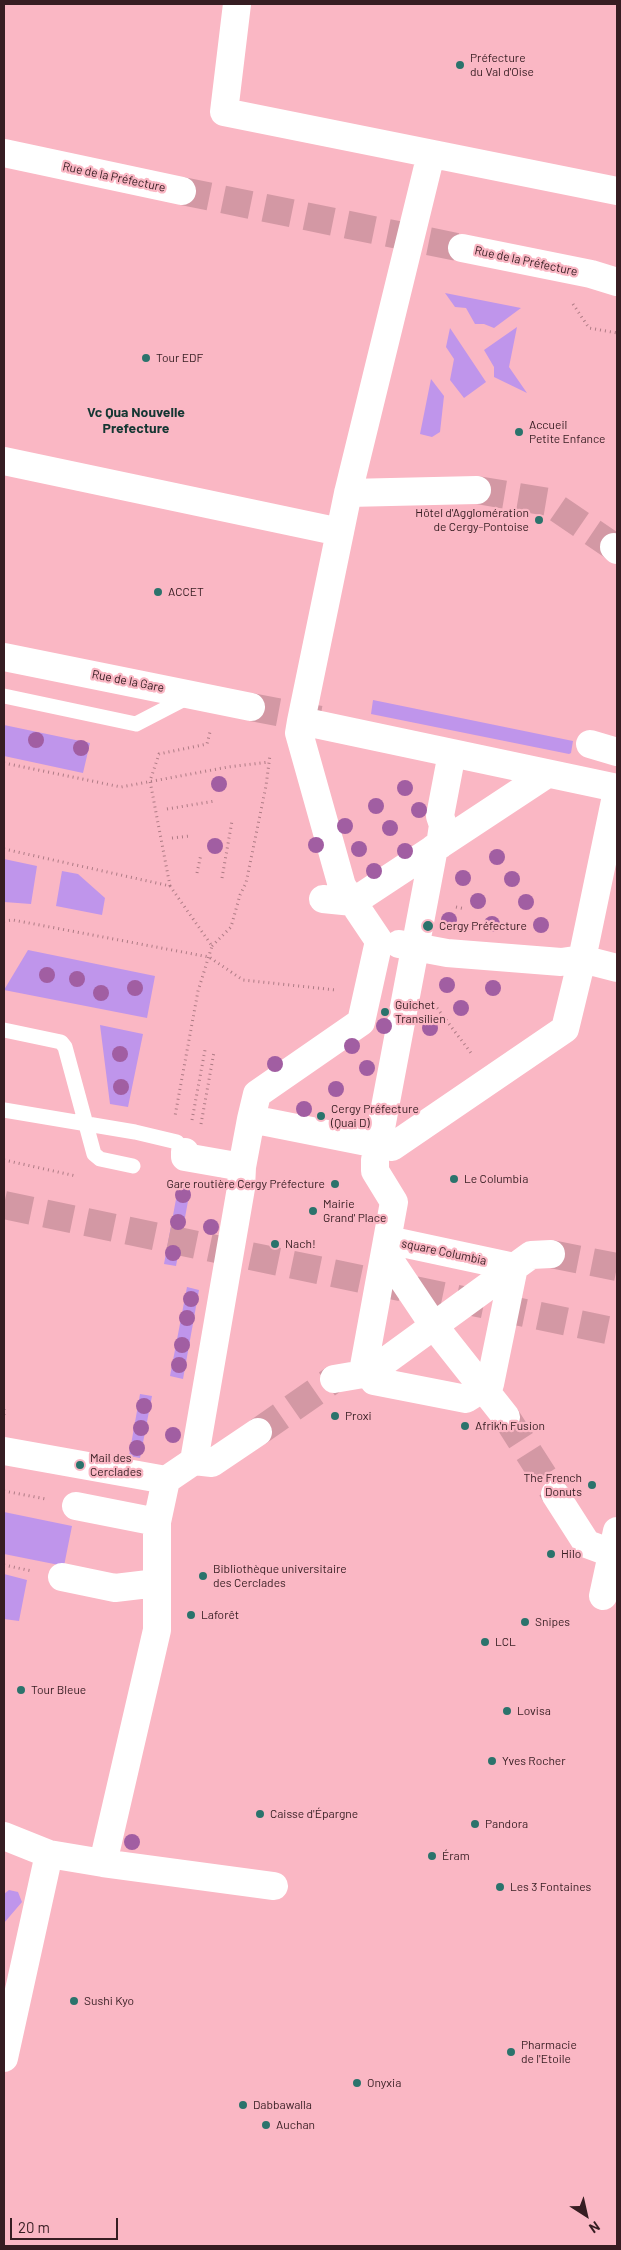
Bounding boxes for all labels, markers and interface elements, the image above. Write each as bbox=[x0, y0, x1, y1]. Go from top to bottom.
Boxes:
place label: Préfecture du Val d'Oise bbox=[470, 51, 534, 79]
marker: Préfecture du Val d'Oise bbox=[454, 59, 466, 71]
street label: Rue de la Préfecture bbox=[61, 159, 167, 195]
street label: Rue de la Préfecture bbox=[473, 243, 579, 279]
place label: Tour EDF bbox=[156, 351, 203, 365]
marker: Tour EDF bbox=[140, 352, 152, 364]
district label: Vc Qua Nouvelle Prefecture bbox=[87, 404, 185, 437]
place label: Accueil Petite Enfance bbox=[529, 418, 606, 446]
marker: Accueil Petite Enfance bbox=[513, 426, 525, 438]
place label: Hôtel d'Agglomération de Cergy-Pontoise bbox=[415, 506, 529, 534]
marker: Hôtel d'Agglomération de Cergy-Pontoise bbox=[533, 514, 545, 526]
place label: ACCET bbox=[168, 585, 204, 599]
marker: ACCET bbox=[152, 586, 164, 598]
street label: Rue de la Gare bbox=[91, 667, 165, 695]
marker: Cergy Préfecture bbox=[421, 919, 435, 933]
place label: Cergy Préfecture bbox=[439, 919, 527, 933]
place label: Guichet Transilien bbox=[395, 998, 446, 1026]
marker: Guichet Transilien bbox=[379, 1006, 391, 1018]
place label: Cergy Préfecture (Quai D) bbox=[331, 1102, 419, 1130]
marker: Cergy Préfecture (Quai D) bbox=[315, 1110, 327, 1122]
place label: Le Columbia bbox=[464, 1172, 528, 1186]
marker: Le Columbia bbox=[448, 1173, 460, 1185]
place label: Gare routière Cergy Préfecture bbox=[166, 1177, 325, 1191]
marker: Gare routière Cergy Préfecture bbox=[329, 1178, 341, 1190]
place label: Mairie Grand' Place bbox=[323, 1197, 386, 1225]
marker: Mairie Grand' Place bbox=[307, 1205, 319, 1217]
street label: square Columbia bbox=[400, 1236, 488, 1268]
place label: Nach! bbox=[285, 1237, 316, 1251]
marker: Nach! bbox=[269, 1238, 281, 1250]
place label: Proxi bbox=[345, 1409, 372, 1423]
marker: Proxi bbox=[329, 1410, 341, 1422]
place label: Afrik'n Fusion bbox=[475, 1419, 545, 1433]
marker: Afrik'n Fusion bbox=[459, 1420, 471, 1432]
place label: Mail des Cerclades bbox=[90, 1451, 142, 1479]
marker: Mail des Cerclades bbox=[74, 1459, 86, 1471]
place label: The French Donuts bbox=[524, 1471, 582, 1499]
marker: The French Donuts bbox=[586, 1479, 598, 1491]
place label: Hilo bbox=[561, 1547, 581, 1561]
marker: Hilo bbox=[545, 1548, 557, 1560]
place label: Bibliothèque universitaire des Cerclades bbox=[213, 1562, 347, 1590]
marker: Bibliothèque universitaire des Cerclades bbox=[197, 1570, 209, 1582]
place label: Laforêt bbox=[201, 1608, 239, 1622]
marker: Laforêt bbox=[185, 1609, 197, 1621]
place label: Snipes bbox=[535, 1615, 570, 1629]
marker: Snipes bbox=[519, 1616, 531, 1628]
place label: LCL bbox=[495, 1635, 516, 1649]
marker: LCL bbox=[479, 1636, 491, 1648]
place label: Tour Bleue bbox=[31, 1683, 86, 1697]
marker: Tour Bleue bbox=[15, 1684, 27, 1696]
place label: Lovisa bbox=[517, 1704, 551, 1718]
marker: Lovisa bbox=[501, 1705, 513, 1717]
place label: Yves Rocher bbox=[502, 1754, 566, 1768]
marker: Yves Rocher bbox=[486, 1755, 498, 1767]
place label: Caisse d'Épargne bbox=[270, 1807, 358, 1821]
marker: Caisse d'Épargne bbox=[254, 1808, 266, 1820]
place label: Pandora bbox=[485, 1817, 528, 1831]
marker: Pandora bbox=[469, 1818, 481, 1830]
place label: Éram bbox=[442, 1849, 470, 1863]
marker: Éram bbox=[426, 1850, 438, 1862]
place label: Les 3 Fontaines bbox=[510, 1880, 591, 1894]
marker: Les 3 Fontaines bbox=[494, 1881, 506, 1893]
place label: Sushi Kyo bbox=[84, 1994, 134, 2008]
marker: Sushi Kyo bbox=[68, 1995, 80, 2007]
place label: Pharmacie de l'Etoile bbox=[521, 2038, 577, 2066]
marker: Pharmacie de l'Etoile bbox=[505, 2046, 517, 2058]
place label: Onyxia bbox=[367, 2076, 401, 2090]
marker: Onyxia bbox=[351, 2077, 363, 2089]
place label: Dabbawalla bbox=[253, 2098, 312, 2112]
marker: Dabbawalla bbox=[237, 2099, 249, 2111]
place label: Auchan bbox=[276, 2118, 315, 2132]
marker: Auchan bbox=[260, 2119, 272, 2131]
north arrow bbox=[561, 2190, 611, 2240]
scale bar bbox=[12, 2208, 120, 2240]
text: 20 m bbox=[18, 2218, 50, 2236]
text: N bbox=[586, 2218, 604, 2237]

